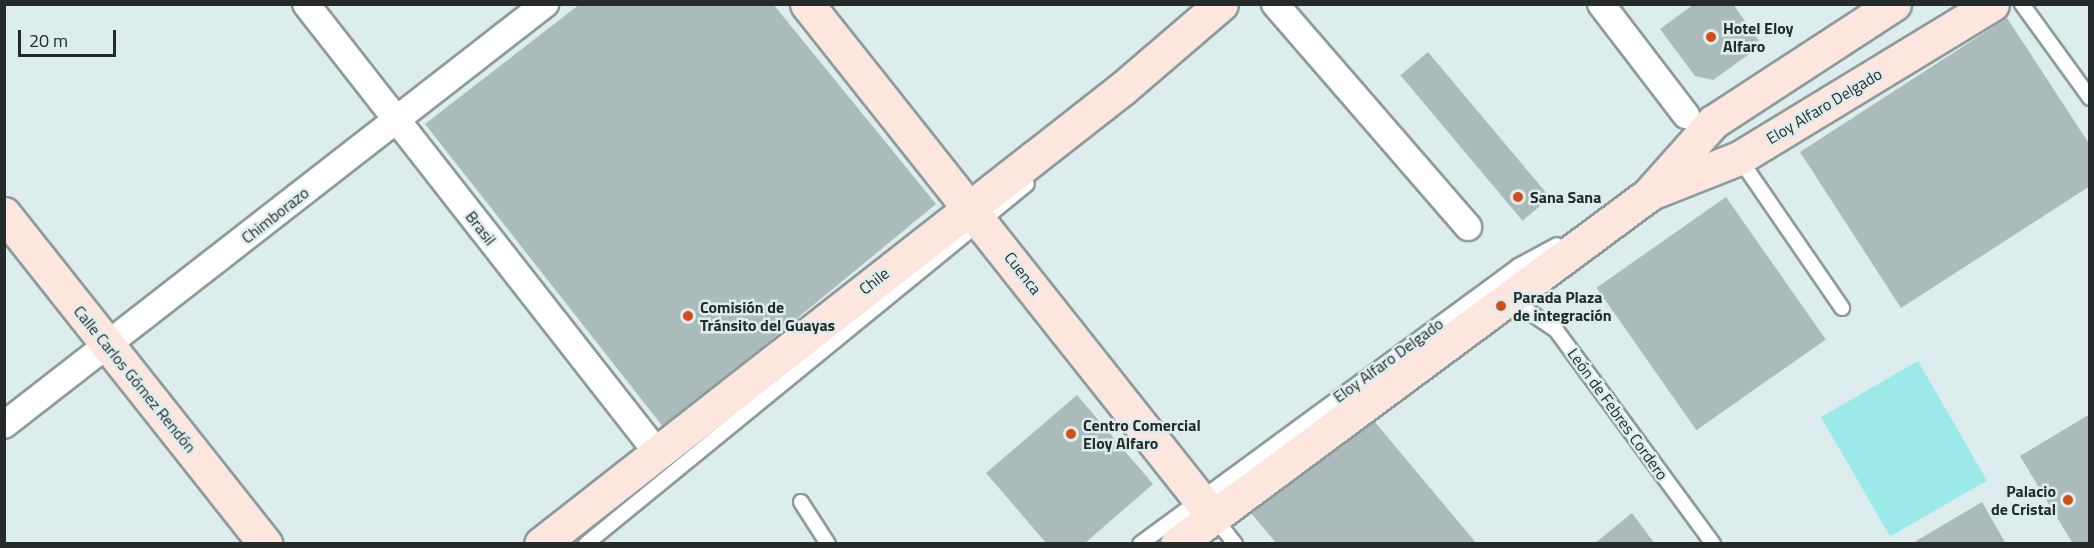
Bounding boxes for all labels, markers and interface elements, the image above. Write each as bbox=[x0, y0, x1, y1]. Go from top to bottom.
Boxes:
scale bar bbox=[21, 18, 118, 56]
place label: Hotel Eloy Alfaro bbox=[1723, 18, 1794, 56]
text: 20 m bbox=[29, 27, 68, 54]
marker: Hotel Eloy Alfaro bbox=[1704, 30, 1718, 44]
street label: Eloy Alfaro Delgado bbox=[1763, 64, 1885, 148]
street label: Chimborazo bbox=[237, 183, 313, 247]
place label: Sana Sana bbox=[1530, 187, 1601, 207]
marker: Sana Sana bbox=[1511, 190, 1525, 204]
street label: Brasil bbox=[462, 207, 500, 249]
street label: Cuenca bbox=[1000, 248, 1046, 298]
street label: Chile bbox=[855, 263, 893, 299]
place label: Parada Plaza de integración bbox=[1513, 287, 1612, 325]
place label: Comisión de Tránsito del Guayas bbox=[700, 297, 835, 335]
marker: Parada Plaza de integración bbox=[1494, 299, 1508, 313]
street label: Calle Carlos Gómez Rendón bbox=[70, 302, 200, 456]
marker: Comisión de Tránsito del Guayas bbox=[681, 309, 695, 323]
street label: Eloy Alfaro Delgado bbox=[1329, 314, 1447, 406]
street label: León de Febres Cordero bbox=[1564, 344, 1672, 484]
place label: Centro Comercial Eloy Alfaro bbox=[1083, 415, 1201, 453]
marker: Centro Comercial Eloy Alfaro bbox=[1064, 427, 1078, 441]
place label: Palacio de Cristal bbox=[1991, 481, 2056, 519]
marker: Palacio de Cristal bbox=[2061, 493, 2075, 507]

